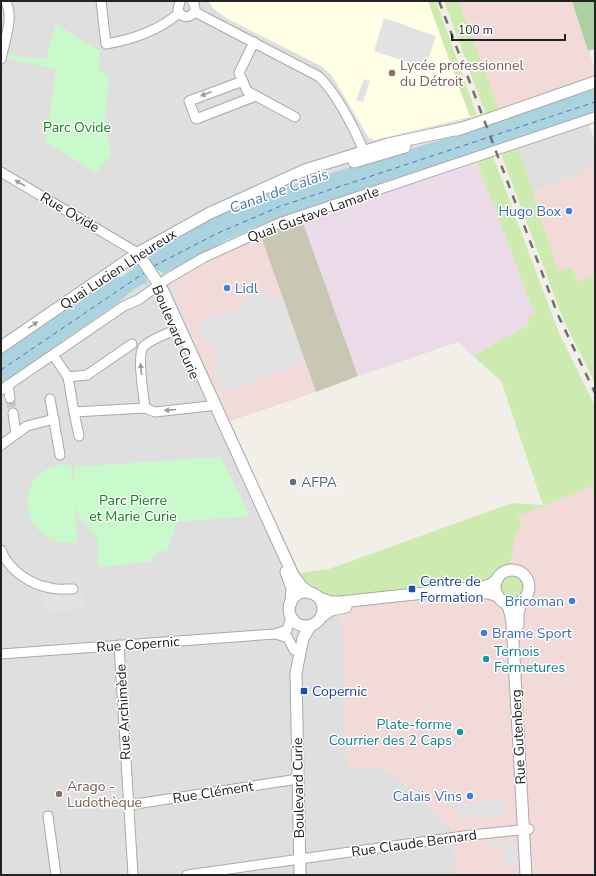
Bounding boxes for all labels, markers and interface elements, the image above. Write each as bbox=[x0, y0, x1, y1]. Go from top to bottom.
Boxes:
scale bar bbox=[452, 16, 565, 42]
text: 100 m bbox=[458, 22, 493, 38]
place label: Lycée professionnel du Détroit bbox=[400, 56, 525, 91]
marker: Lycée professionnel du Détroit bbox=[387, 68, 397, 78]
one-way arrow bbox=[200, 92, 212, 98]
park label: Parc Ovide bbox=[43, 118, 111, 137]
water label: Canal de Calais bbox=[227, 164, 331, 218]
one-way arrow bbox=[14, 180, 26, 187]
street label: Quai Gustave Lamarle bbox=[245, 182, 382, 247]
street label: Rue Ovide bbox=[37, 188, 103, 237]
place label: Hugo Box bbox=[498, 202, 562, 221]
marker: Hugo Box bbox=[564, 206, 574, 216]
street label: Quai Lucien Lheureux bbox=[56, 224, 181, 314]
place label: Lidl bbox=[235, 279, 259, 298]
street label: Boulevard Curie bbox=[147, 282, 204, 382]
marker: Lidl bbox=[222, 283, 232, 293]
one-way arrow bbox=[28, 321, 38, 329]
one-way arrow bbox=[138, 363, 144, 375]
one-way arrow bbox=[164, 407, 176, 414]
place label: AFPA bbox=[301, 473, 337, 492]
marker: AFPA bbox=[288, 477, 298, 487]
park label: Parc Pierre et Marie Curie bbox=[89, 491, 177, 526]
place label: Centre de Formation bbox=[420, 572, 484, 607]
marker: Centre de Formation bbox=[407, 584, 417, 594]
place label: Bricoman bbox=[505, 592, 564, 611]
marker: Bricoman bbox=[567, 596, 577, 606]
place label: Brame Sport bbox=[492, 624, 572, 643]
marker: Brame Sport bbox=[479, 628, 489, 638]
street label: Rue Copernic bbox=[96, 632, 181, 657]
place label: Ternois Fermetures bbox=[494, 642, 565, 677]
marker: Ternois Fermetures bbox=[481, 654, 491, 664]
street label: Rue Archimède bbox=[111, 663, 136, 760]
place label: Copernic bbox=[312, 682, 368, 701]
marker: Copernic bbox=[299, 686, 309, 696]
street label: Rue Gutenberg bbox=[507, 689, 530, 785]
place label: Plate-forme Courrier des 2 Caps bbox=[329, 715, 452, 750]
marker: Plate-forme Courrier des 2 Caps bbox=[455, 727, 465, 737]
street label: Boulevard Curie bbox=[288, 738, 309, 838]
place label: Arago - Ludothèque bbox=[67, 777, 142, 812]
street label: Rue Clément bbox=[171, 777, 255, 808]
place label: Calais Vins bbox=[393, 787, 462, 806]
marker: Arago - Ludothèque bbox=[54, 789, 64, 799]
marker: Calais Vins bbox=[465, 791, 475, 801]
street label: Rue Claude Bernard bbox=[350, 825, 478, 862]

